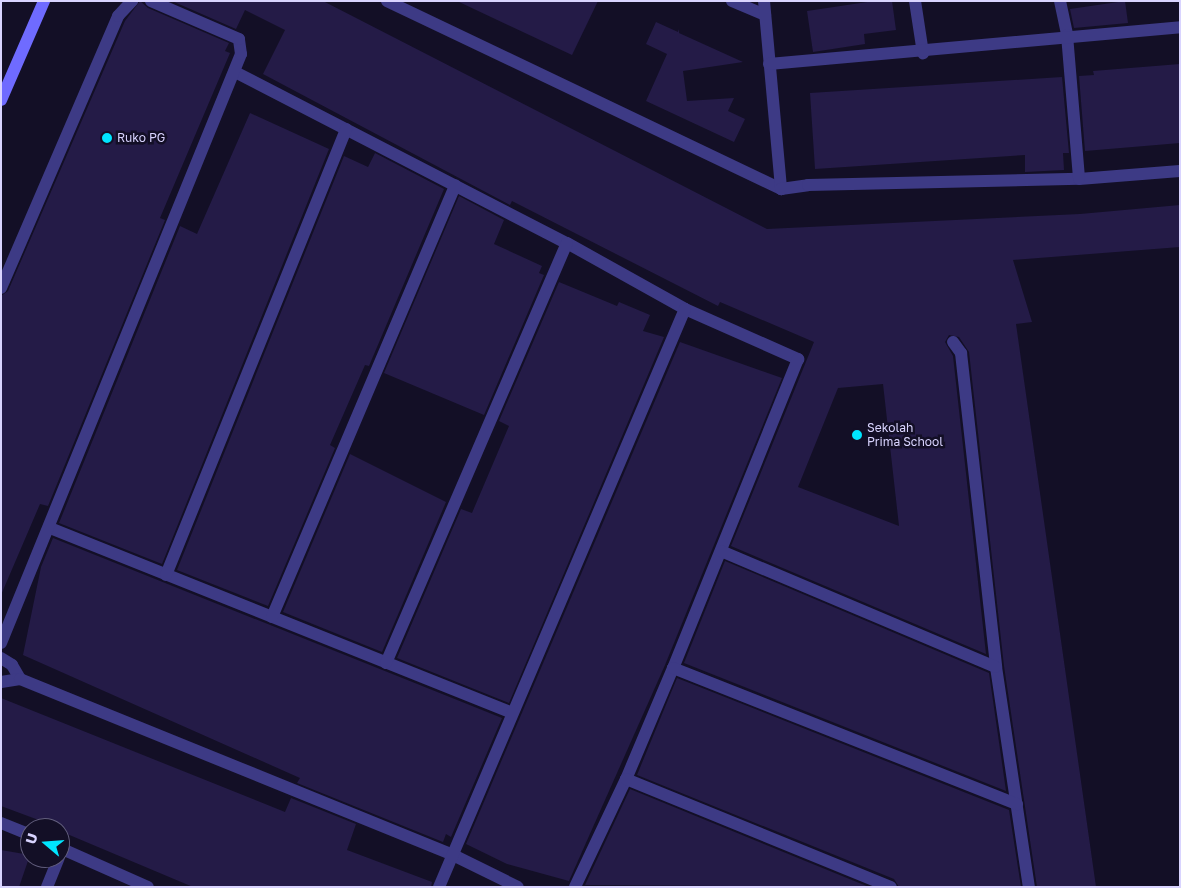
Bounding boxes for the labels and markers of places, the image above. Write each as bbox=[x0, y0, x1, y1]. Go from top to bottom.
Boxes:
place label: Ruko PG bbox=[117, 131, 165, 145]
marker: Ruko PG bbox=[101, 132, 113, 144]
place label: Sekolah Prima School bbox=[867, 421, 943, 449]
marker: Sekolah Prima School bbox=[851, 429, 863, 441]

